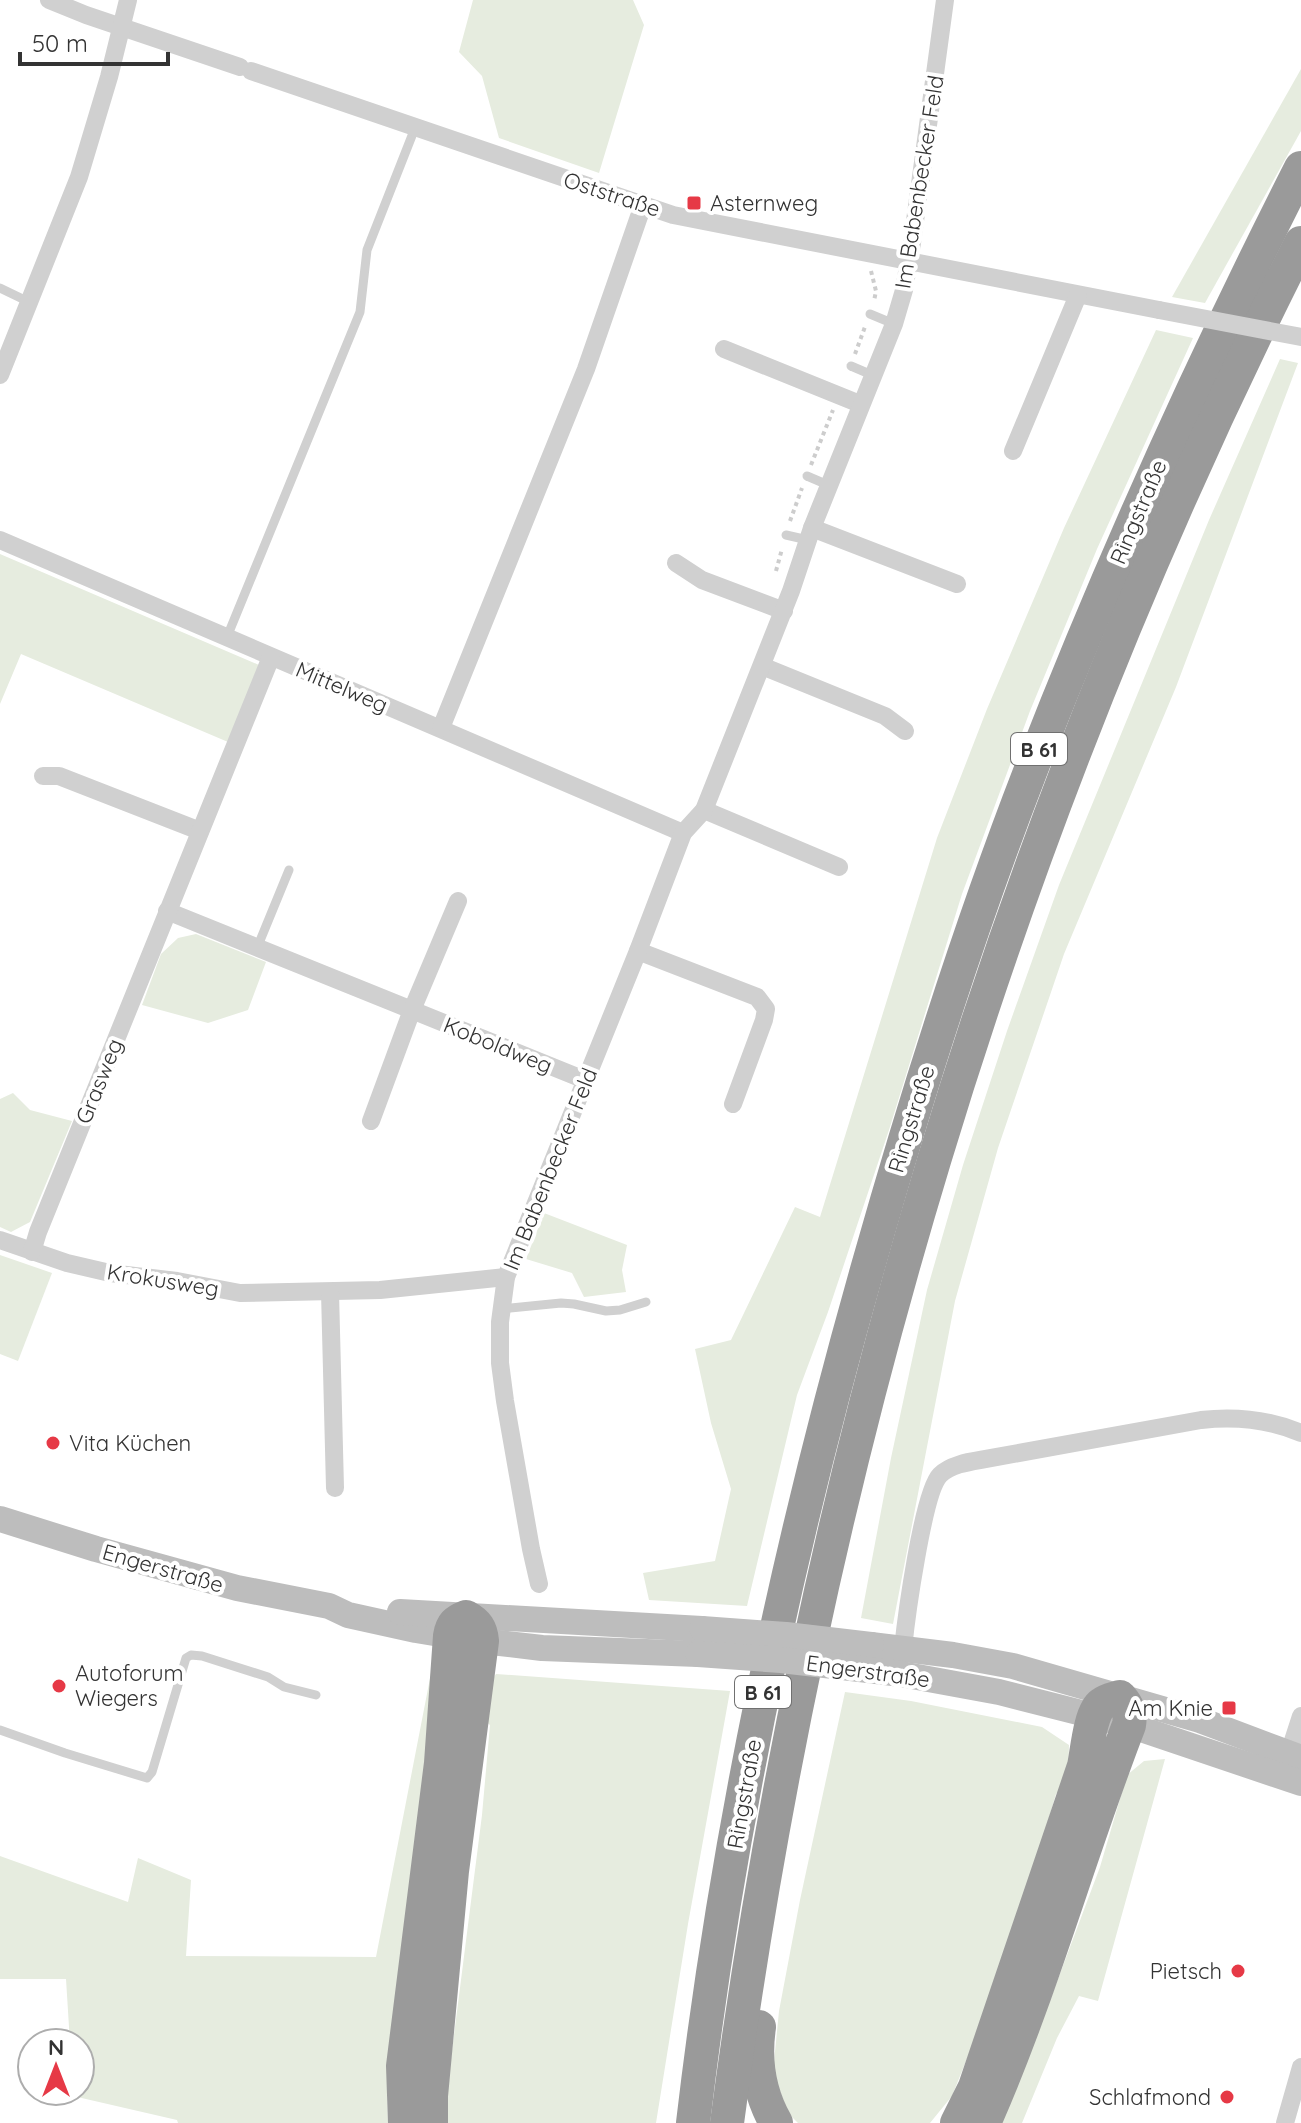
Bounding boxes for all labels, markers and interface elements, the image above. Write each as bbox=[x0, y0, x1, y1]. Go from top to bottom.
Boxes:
scale bar bbox=[20, 16, 168, 66]
text: 50 m bbox=[32, 28, 88, 58]
street label: Im Babenbecker Feld bbox=[888, 73, 950, 291]
street label: Oststraße bbox=[560, 165, 664, 223]
place label: Asternweg bbox=[710, 189, 818, 217]
marker: Asternweg bbox=[685, 194, 703, 212]
street label: Ringstraße bbox=[1103, 456, 1173, 568]
street label: Mittelweg bbox=[292, 655, 392, 719]
road number: B 61 bbox=[1011, 733, 1067, 765]
street label: Koboldweg bbox=[439, 1010, 557, 1080]
street label: Grasweg bbox=[69, 1034, 129, 1128]
street label: Ringstraße bbox=[881, 1062, 941, 1176]
street label: Im Babenbecker Feld bbox=[497, 1064, 603, 1274]
street label: Krokusweg bbox=[105, 1257, 221, 1303]
place label: Vita Küchen bbox=[69, 1429, 191, 1457]
marker: Vita Küchen bbox=[44, 1434, 62, 1452]
street label: Engerstraße bbox=[99, 1537, 227, 1599]
street label: Engerstraße bbox=[804, 1648, 932, 1694]
place label: Autoforum Wiegers bbox=[75, 1659, 184, 1712]
road number: B 61 bbox=[735, 1676, 791, 1708]
marker: Autoforum Wiegers bbox=[50, 1677, 68, 1695]
place label: Am Knie bbox=[1128, 1694, 1213, 1722]
marker: Am Knie bbox=[1220, 1699, 1238, 1717]
street label: Ringstraße bbox=[721, 1737, 767, 1851]
place label: Pietsch bbox=[1150, 1957, 1222, 1985]
marker: Pietsch bbox=[1229, 1962, 1247, 1980]
north arrow bbox=[16, 2027, 96, 2107]
text: N bbox=[48, 2033, 64, 2061]
place label: Schlafmond bbox=[1089, 2083, 1211, 2111]
marker: Schlafmond bbox=[1218, 2088, 1236, 2106]

